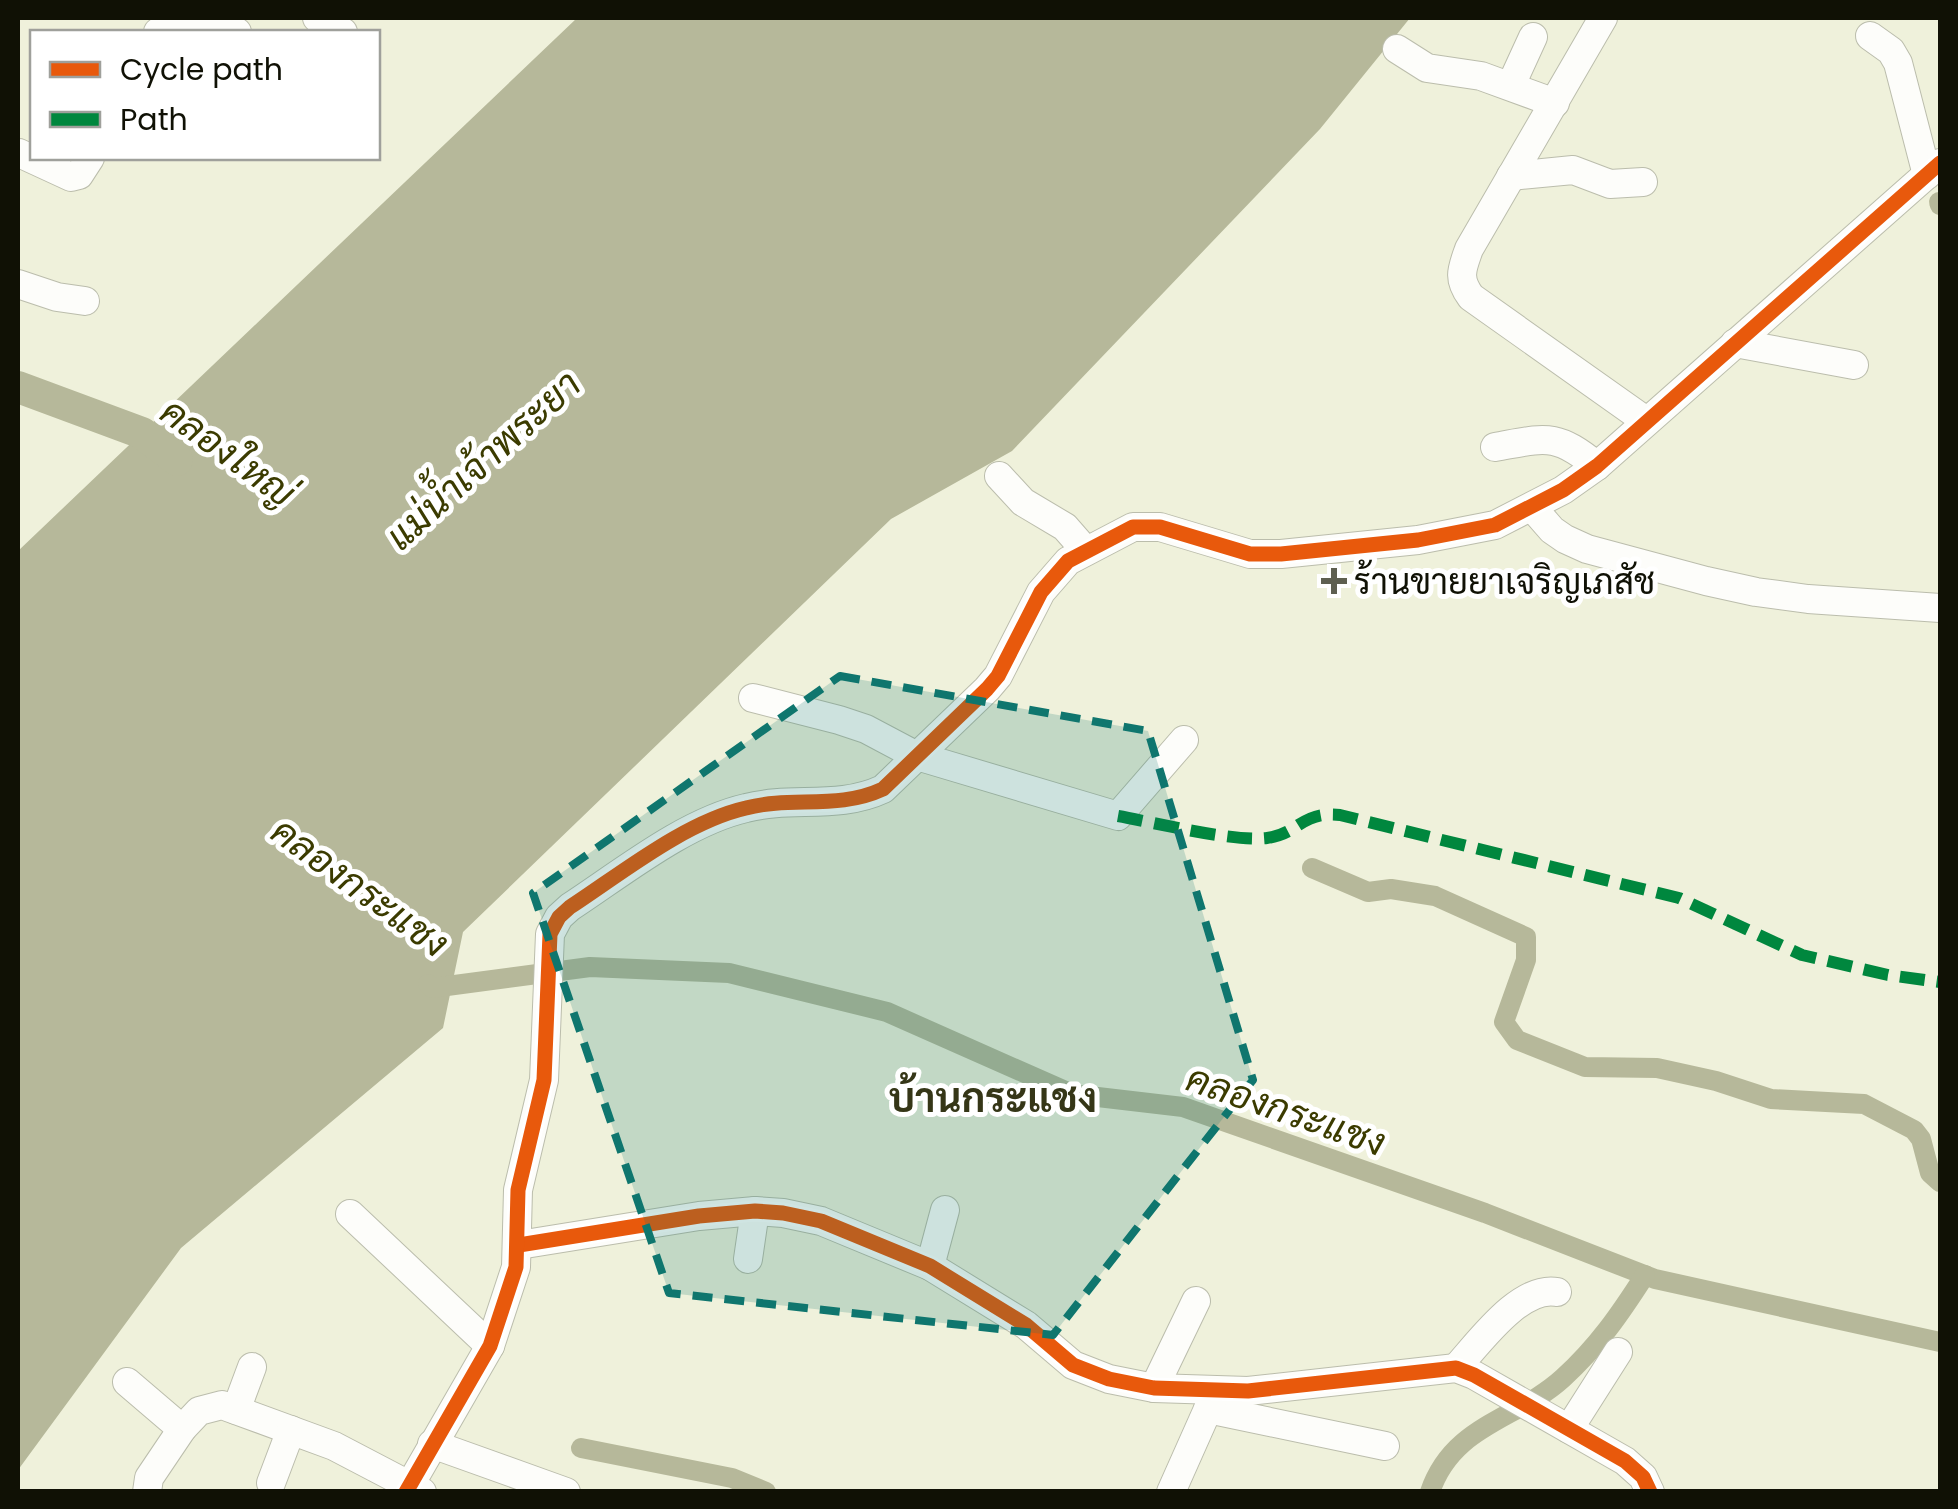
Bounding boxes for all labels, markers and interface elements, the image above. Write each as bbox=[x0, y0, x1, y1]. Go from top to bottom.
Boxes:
legend bbox=[30, 30, 380, 160]
text: Cycle path bbox=[120, 48, 283, 91]
text: Path bbox=[120, 98, 188, 141]
water label: แม่น้ำเจ้าพระยา bbox=[371, 354, 592, 562]
water label: คลองใหญ่ bbox=[150, 385, 308, 520]
place label: ร้านขายยาเจริญเภสัช bbox=[1354, 557, 1655, 606]
marker: ร้านขายยาเจริญเภสัช bbox=[1323, 570, 1345, 592]
water label: คลองกระแชง bbox=[261, 805, 459, 969]
water label: คลองกระแชง bbox=[1179, 1051, 1393, 1169]
district label: บ้านกระแชง bbox=[889, 1070, 1097, 1126]

